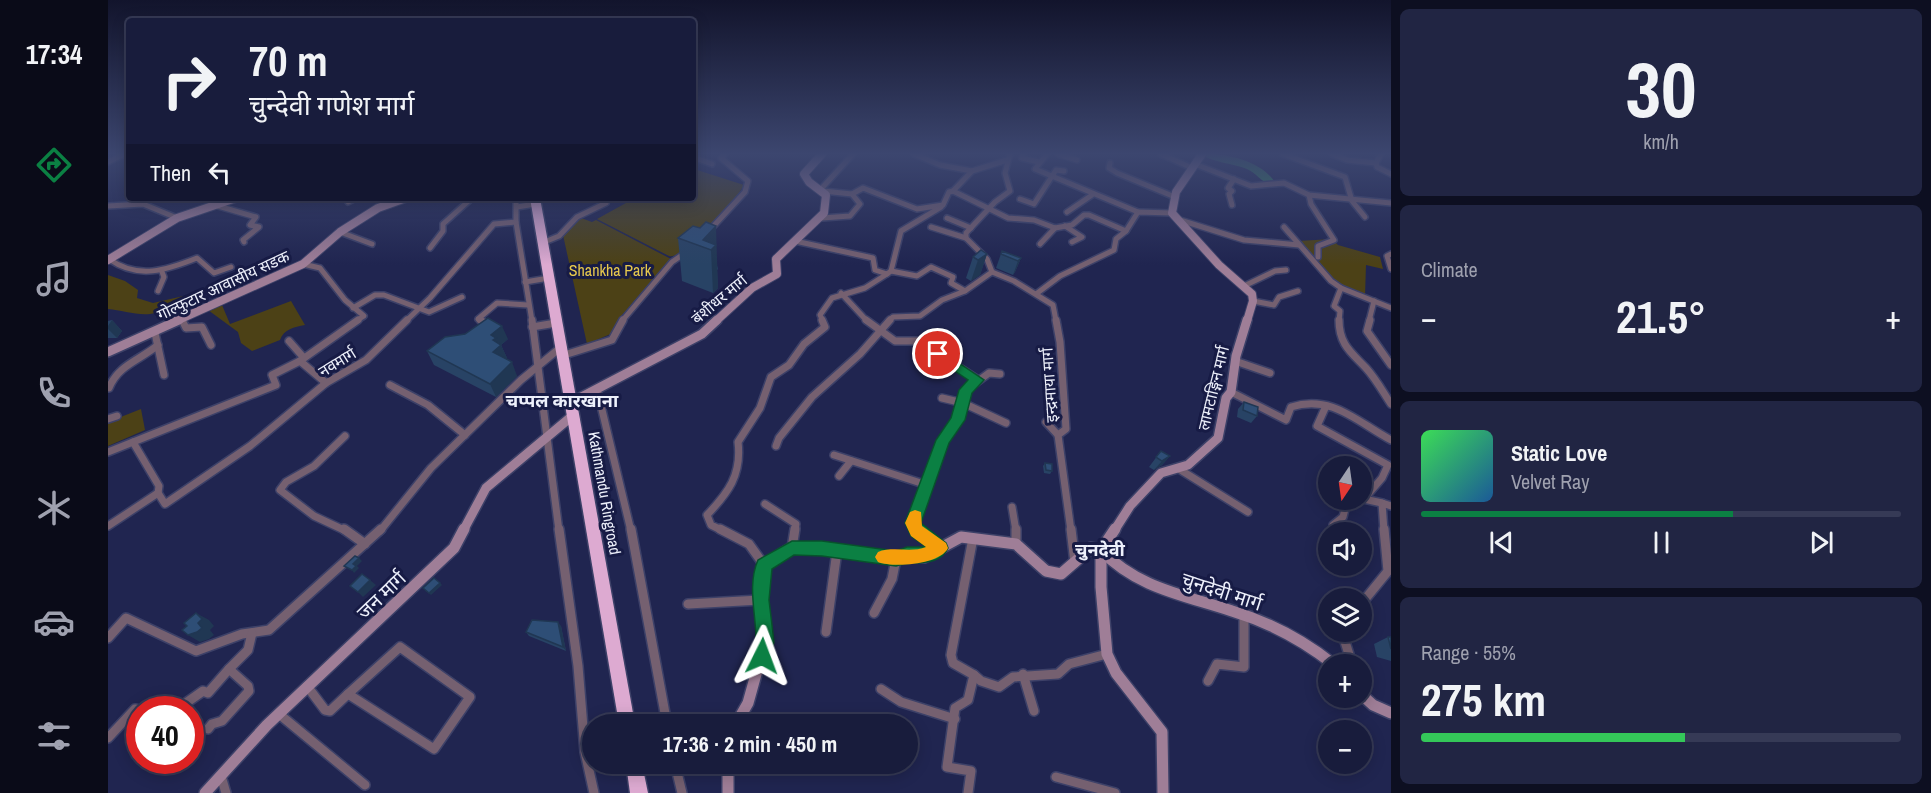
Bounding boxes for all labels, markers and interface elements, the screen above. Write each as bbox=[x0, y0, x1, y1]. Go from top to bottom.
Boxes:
text: 70 m bbox=[249, 33, 328, 89]
text: 17:34 bbox=[26, 36, 82, 72]
text: 30 bbox=[1625, 36, 1697, 141]
icon: right bbox=[150, 42, 228, 120]
text: चुन्देवी गणेश मार्ग bbox=[249, 87, 415, 123]
text: km/h bbox=[1643, 128, 1679, 155]
icon: directions bbox=[33, 144, 75, 186]
icon: left bbox=[203, 156, 236, 189]
text: Then bbox=[150, 158, 191, 188]
street label: गोल्फुटार आवासीय सडक bbox=[153, 244, 293, 325]
text: Climate bbox=[1421, 256, 1478, 283]
icon: music bbox=[33, 258, 75, 300]
park label: Shankha Park bbox=[569, 259, 652, 281]
street label: बंशीधर मार्ग bbox=[686, 268, 752, 329]
text: 21.5° bbox=[1616, 286, 1706, 347]
text: − bbox=[1421, 295, 1437, 339]
text: + bbox=[1885, 295, 1901, 339]
pin bbox=[912, 328, 963, 379]
icon: arrive bbox=[921, 337, 954, 370]
street label: नवमार्ग bbox=[314, 341, 361, 382]
street label: लामटाङ्गिन मार्ग bbox=[1192, 343, 1234, 433]
street label: इन्द्रमाया मार्ग bbox=[1035, 346, 1063, 423]
icon: phone bbox=[33, 372, 75, 414]
district label: चप्पल कारखाना bbox=[506, 388, 619, 413]
street label: Kathmandu Ringroad bbox=[583, 430, 627, 556]
text: Static Love bbox=[1511, 438, 1607, 468]
north arrow bbox=[1318, 456, 1372, 510]
map controls bbox=[1318, 456, 1372, 774]
text: Velvet Ray bbox=[1511, 468, 1589, 495]
icon: climate bbox=[33, 487, 75, 529]
button: sound bbox=[1318, 522, 1372, 576]
icon: previous bbox=[1485, 526, 1518, 559]
icon: pause bbox=[1645, 526, 1678, 559]
icon: next bbox=[1805, 526, 1838, 559]
district label: चुनदेवी bbox=[1075, 537, 1126, 562]
street label: जन मार्ग bbox=[350, 564, 412, 625]
street label: चुनदेवी मार्ग bbox=[1178, 565, 1267, 617]
button: layers bbox=[1318, 588, 1372, 642]
icon: car bbox=[33, 601, 75, 643]
position arrow bbox=[730, 624, 794, 688]
text: Range · 55% bbox=[1421, 639, 1516, 666]
button: + bbox=[1318, 654, 1372, 708]
text: 275 km bbox=[1421, 669, 1546, 730]
speed limit sign: 40 bbox=[126, 696, 204, 774]
icon: filters bbox=[33, 715, 75, 757]
button: − bbox=[1318, 720, 1372, 774]
text: 17:36 · 2 min · 450 m bbox=[663, 729, 837, 759]

